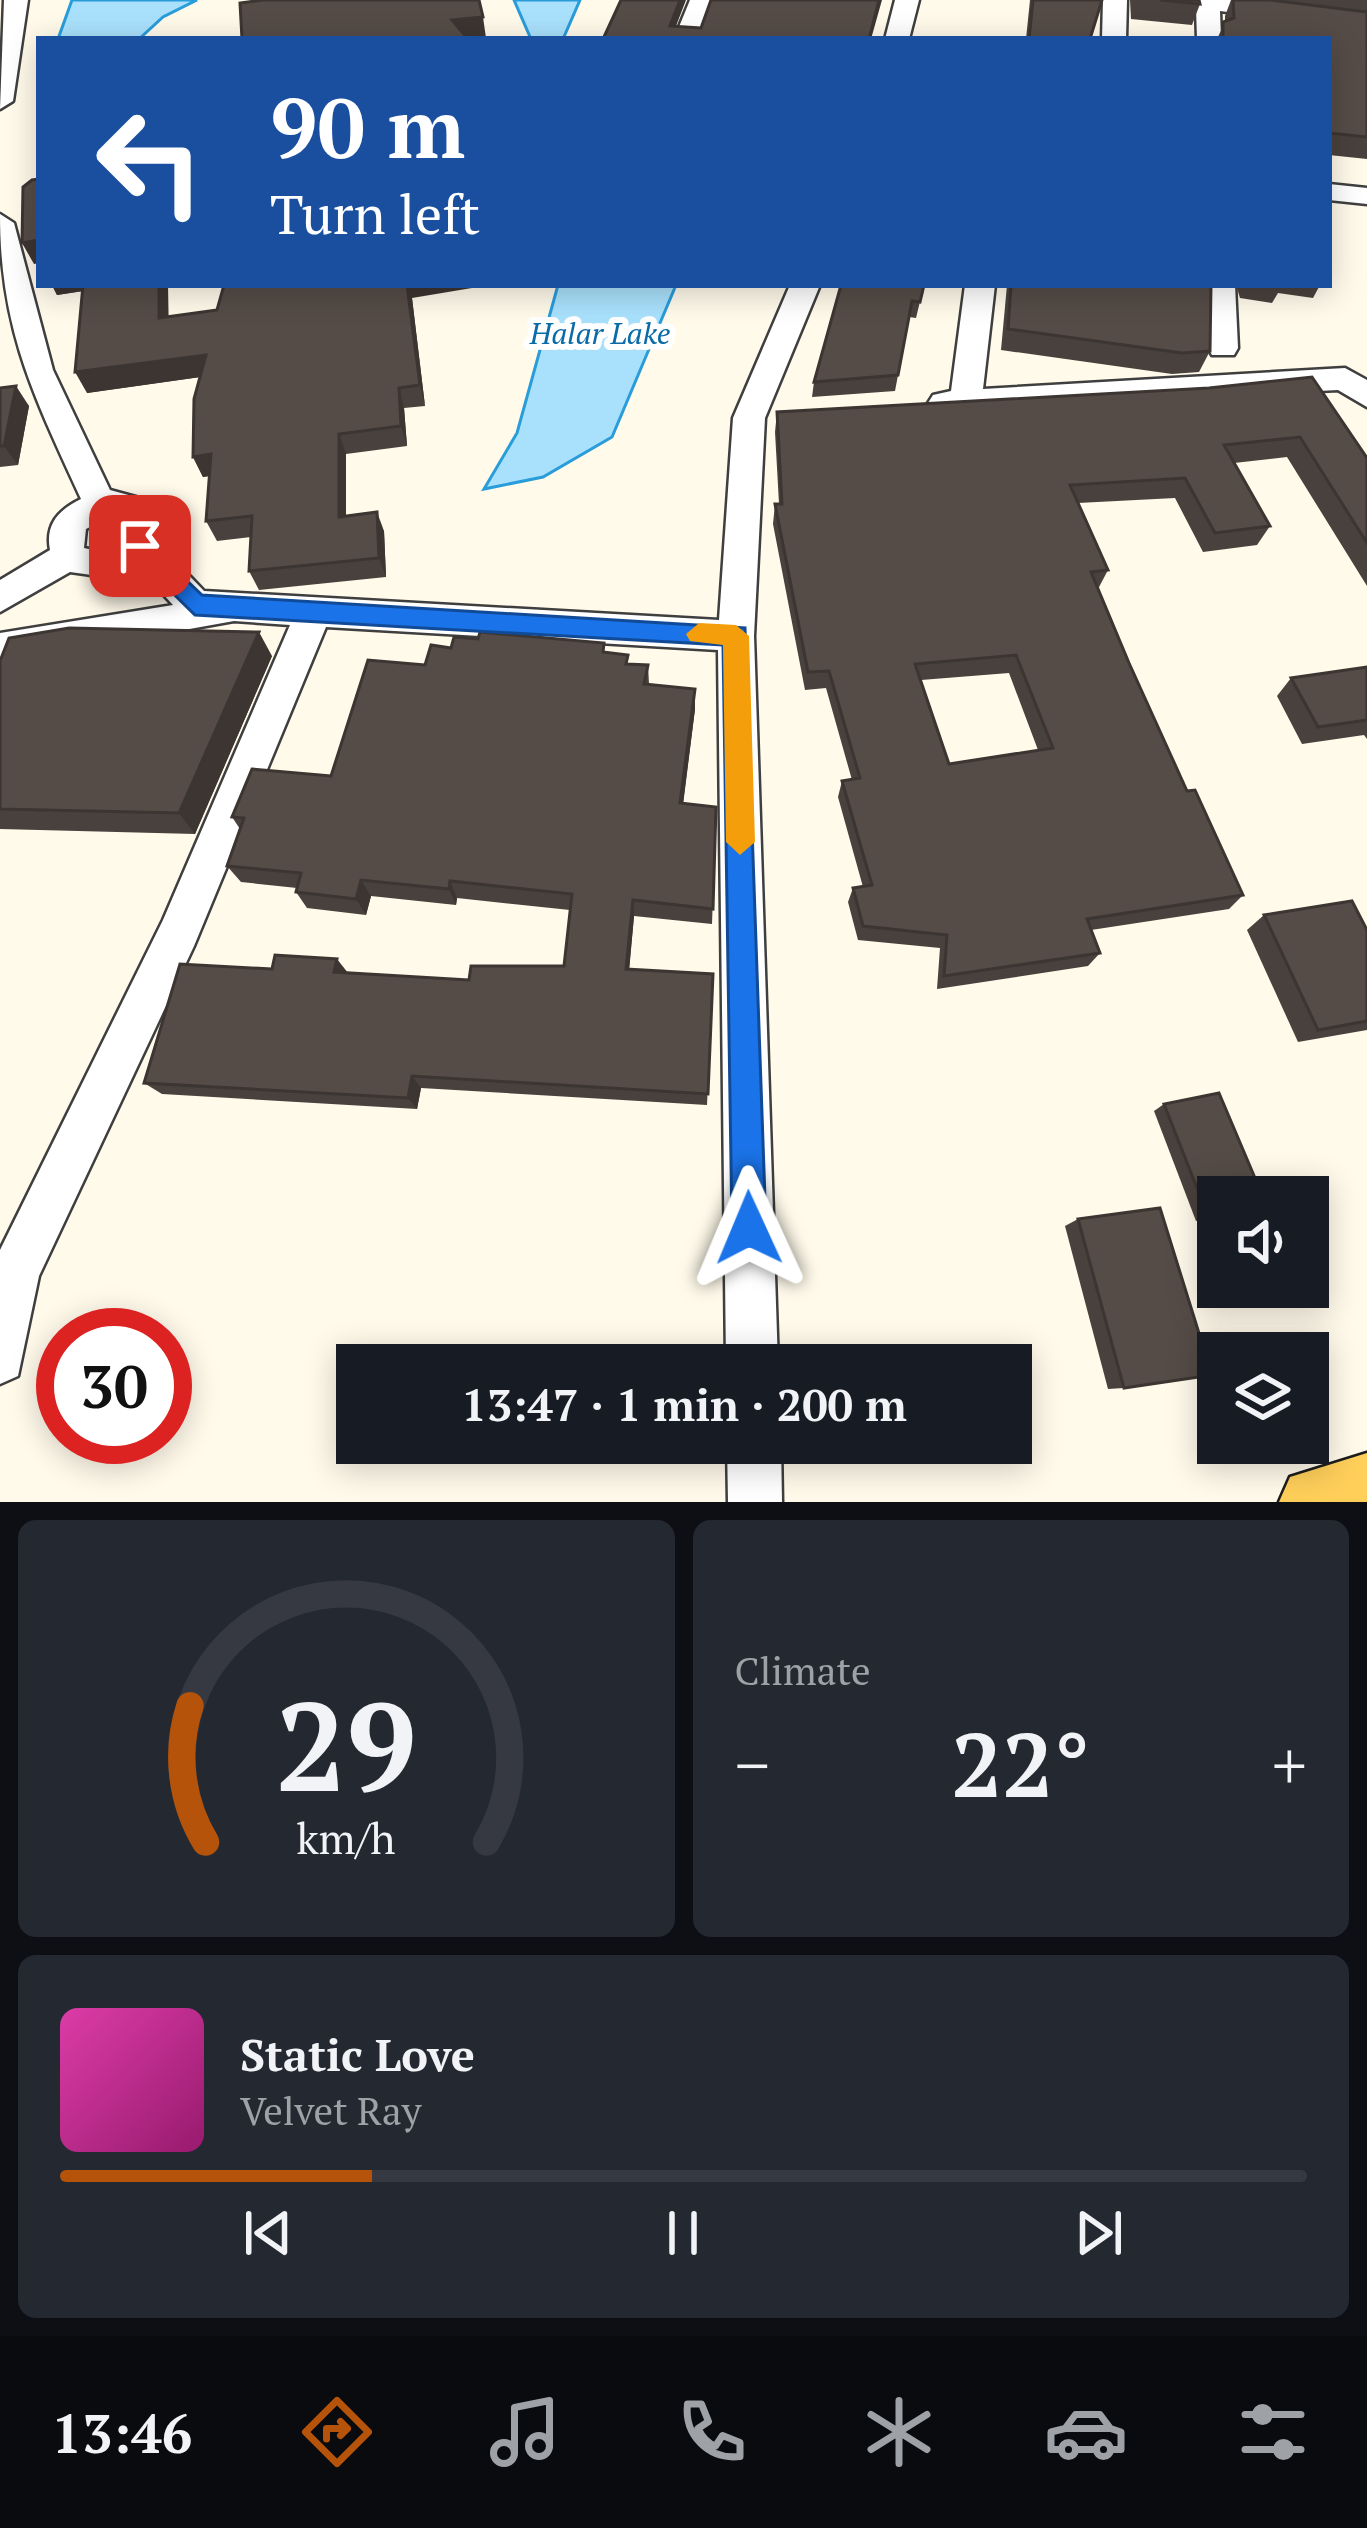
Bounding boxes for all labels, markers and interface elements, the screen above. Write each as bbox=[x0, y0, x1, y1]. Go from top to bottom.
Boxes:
text: 90 m bbox=[270, 71, 465, 182]
icon: left bbox=[72, 84, 228, 240]
text: Turn left bbox=[270, 178, 480, 249]
water label: Halar Lake bbox=[529, 313, 671, 353]
pin bbox=[89, 495, 191, 597]
icon: arrive bbox=[107, 513, 173, 579]
position arrow bbox=[686, 1165, 812, 1291]
map controls bbox=[1197, 1176, 1329, 1464]
button: sound bbox=[1197, 1176, 1329, 1308]
speed limit sign: 30 bbox=[36, 1308, 192, 1464]
button: layers bbox=[1197, 1332, 1329, 1464]
text: 13:47 · 1 min · 200 m bbox=[461, 1374, 907, 1434]
text: Climate bbox=[735, 1644, 871, 1696]
text: 29 bbox=[276, 1661, 417, 1827]
text: 22° bbox=[951, 1703, 1090, 1823]
text: − bbox=[735, 1720, 770, 1808]
text: + bbox=[1272, 1720, 1307, 1808]
text: km/h bbox=[297, 1808, 396, 1865]
text: Static Love bbox=[240, 2024, 475, 2084]
text: Velvet Ray bbox=[240, 2084, 421, 2136]
icon: previous bbox=[235, 2200, 301, 2266]
icon: pause bbox=[650, 2200, 716, 2266]
icon: next bbox=[1066, 2200, 1132, 2266]
icon: directions bbox=[295, 2390, 379, 2474]
icon: music bbox=[483, 2390, 567, 2474]
icon: phone bbox=[670, 2390, 754, 2474]
icon: climate bbox=[857, 2390, 941, 2474]
icon: car bbox=[1044, 2390, 1128, 2474]
icon: filters bbox=[1231, 2390, 1315, 2474]
text: 13:46 bbox=[52, 2397, 192, 2468]

